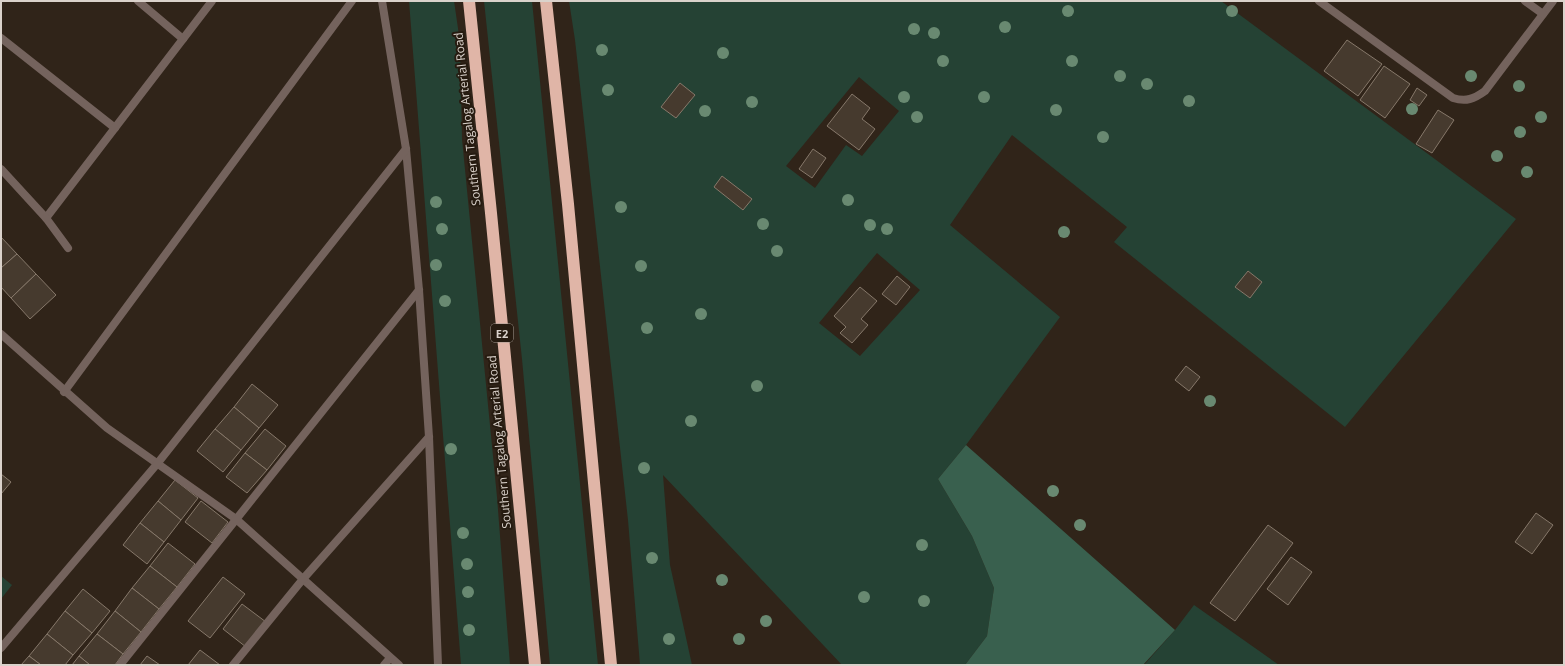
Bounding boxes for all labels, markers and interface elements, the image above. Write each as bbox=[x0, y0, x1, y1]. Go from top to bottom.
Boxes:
street label: Southern Tagalog Arterial Road bbox=[449, 32, 485, 206]
road number: E2 bbox=[491, 324, 513, 342]
street label: Southern Tagalog Arterial Road bbox=[483, 355, 515, 529]

